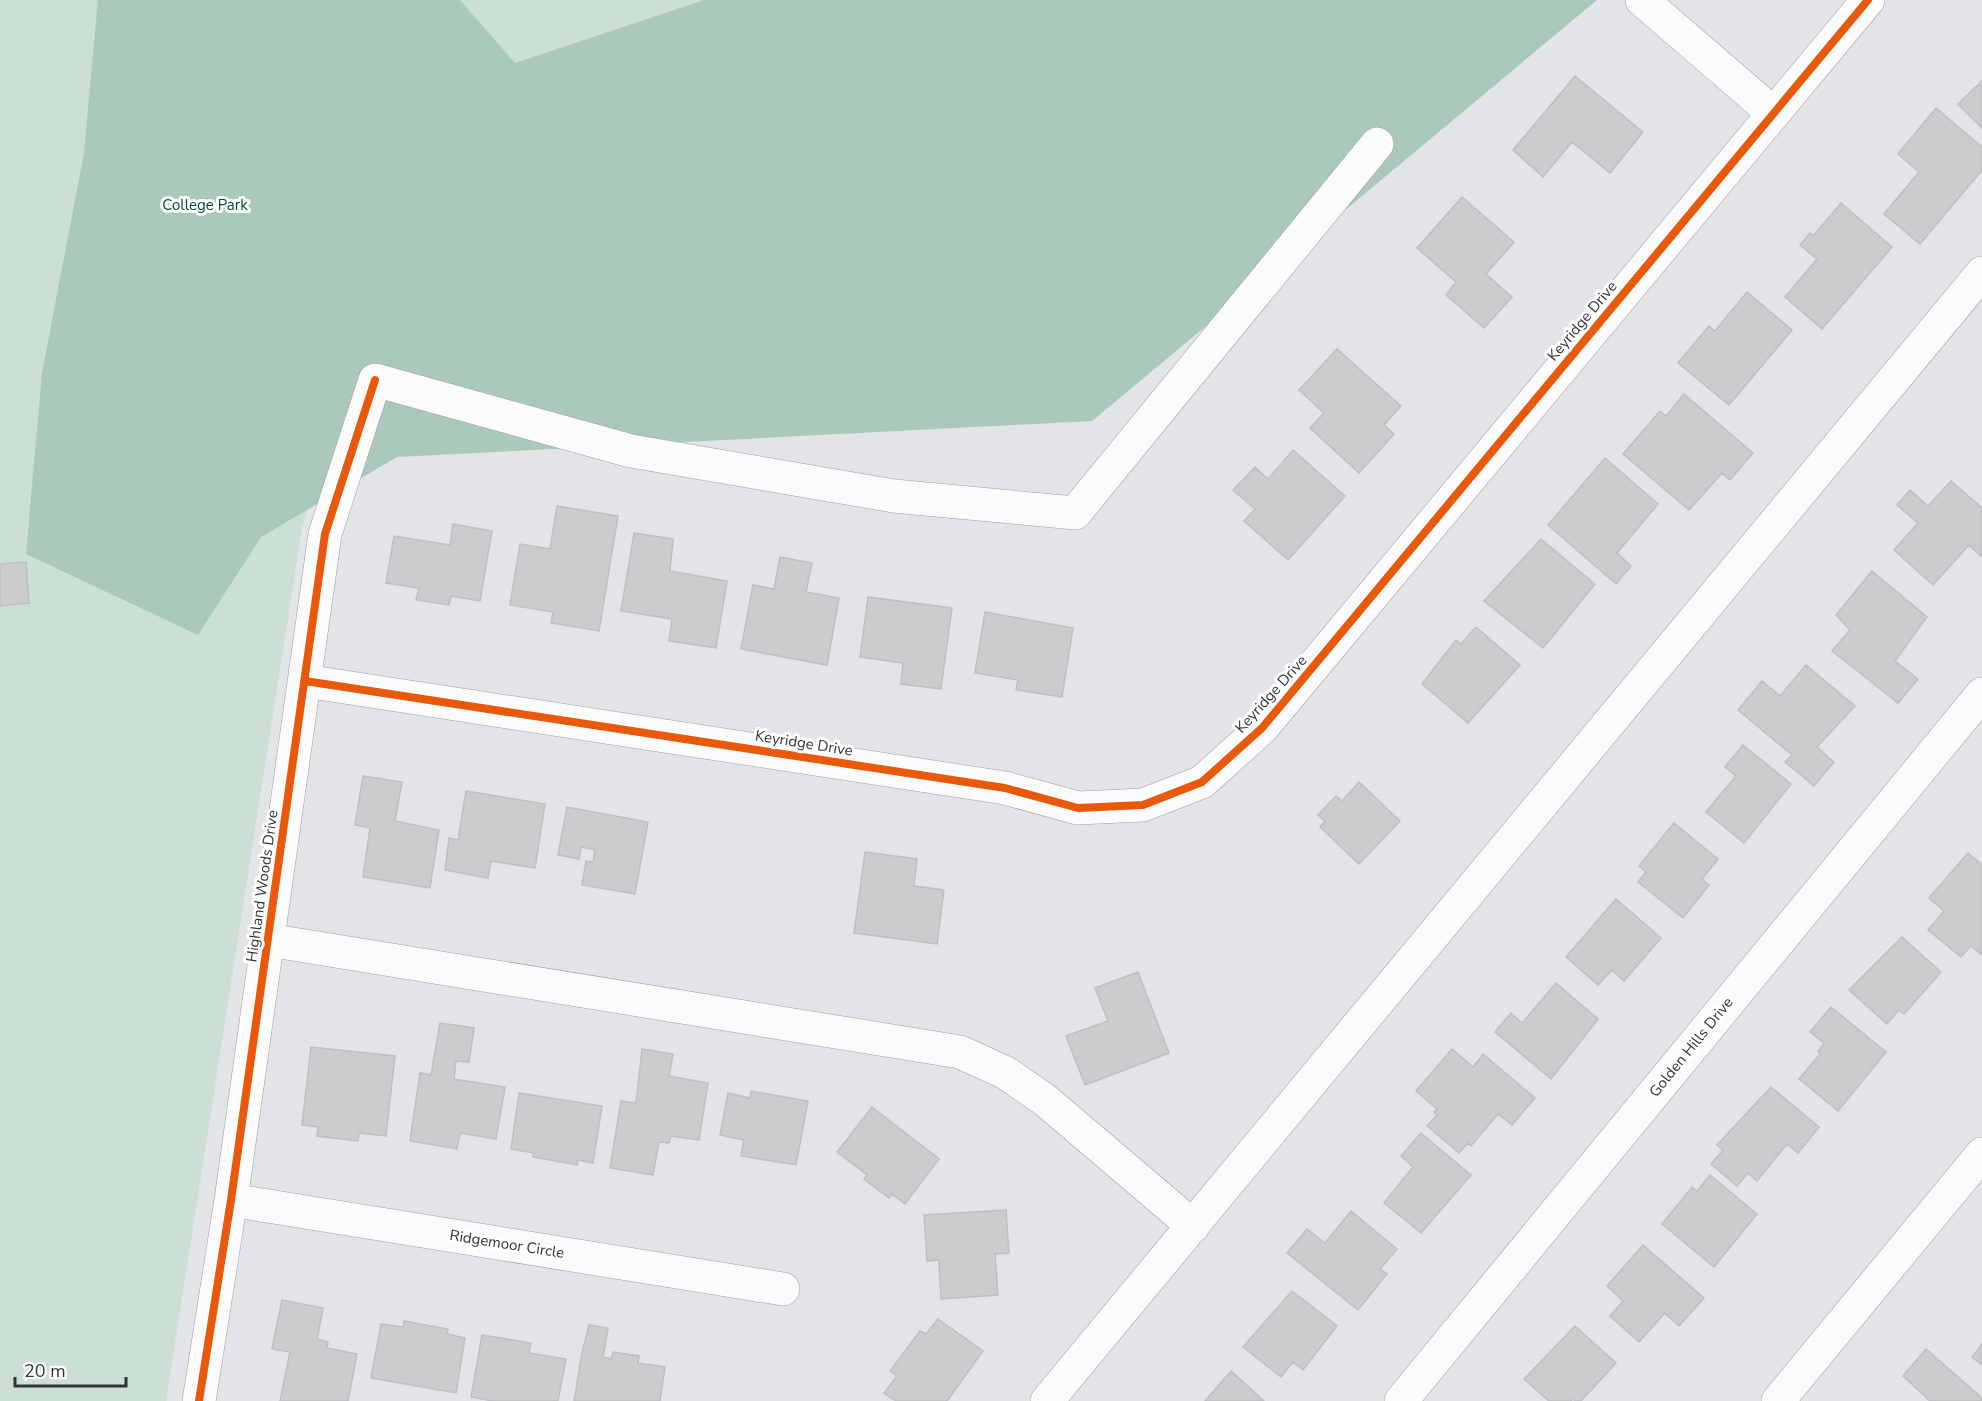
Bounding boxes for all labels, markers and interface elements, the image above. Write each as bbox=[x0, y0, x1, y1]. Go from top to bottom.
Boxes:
park label: College Park bbox=[162, 195, 248, 215]
street label: Keyridge Drive bbox=[1543, 277, 1621, 365]
street label: Keyridge Drive bbox=[1231, 651, 1311, 737]
street label: Keyridge Drive bbox=[754, 725, 854, 761]
street label: Highland Woods Drive bbox=[241, 809, 283, 963]
street label: Golden Hills Drive bbox=[1645, 993, 1737, 1101]
street label: Ridgemoor Circle bbox=[448, 1225, 566, 1263]
scale bar bbox=[15, 1350, 126, 1388]
text: 20 m bbox=[24, 1359, 66, 1383]

